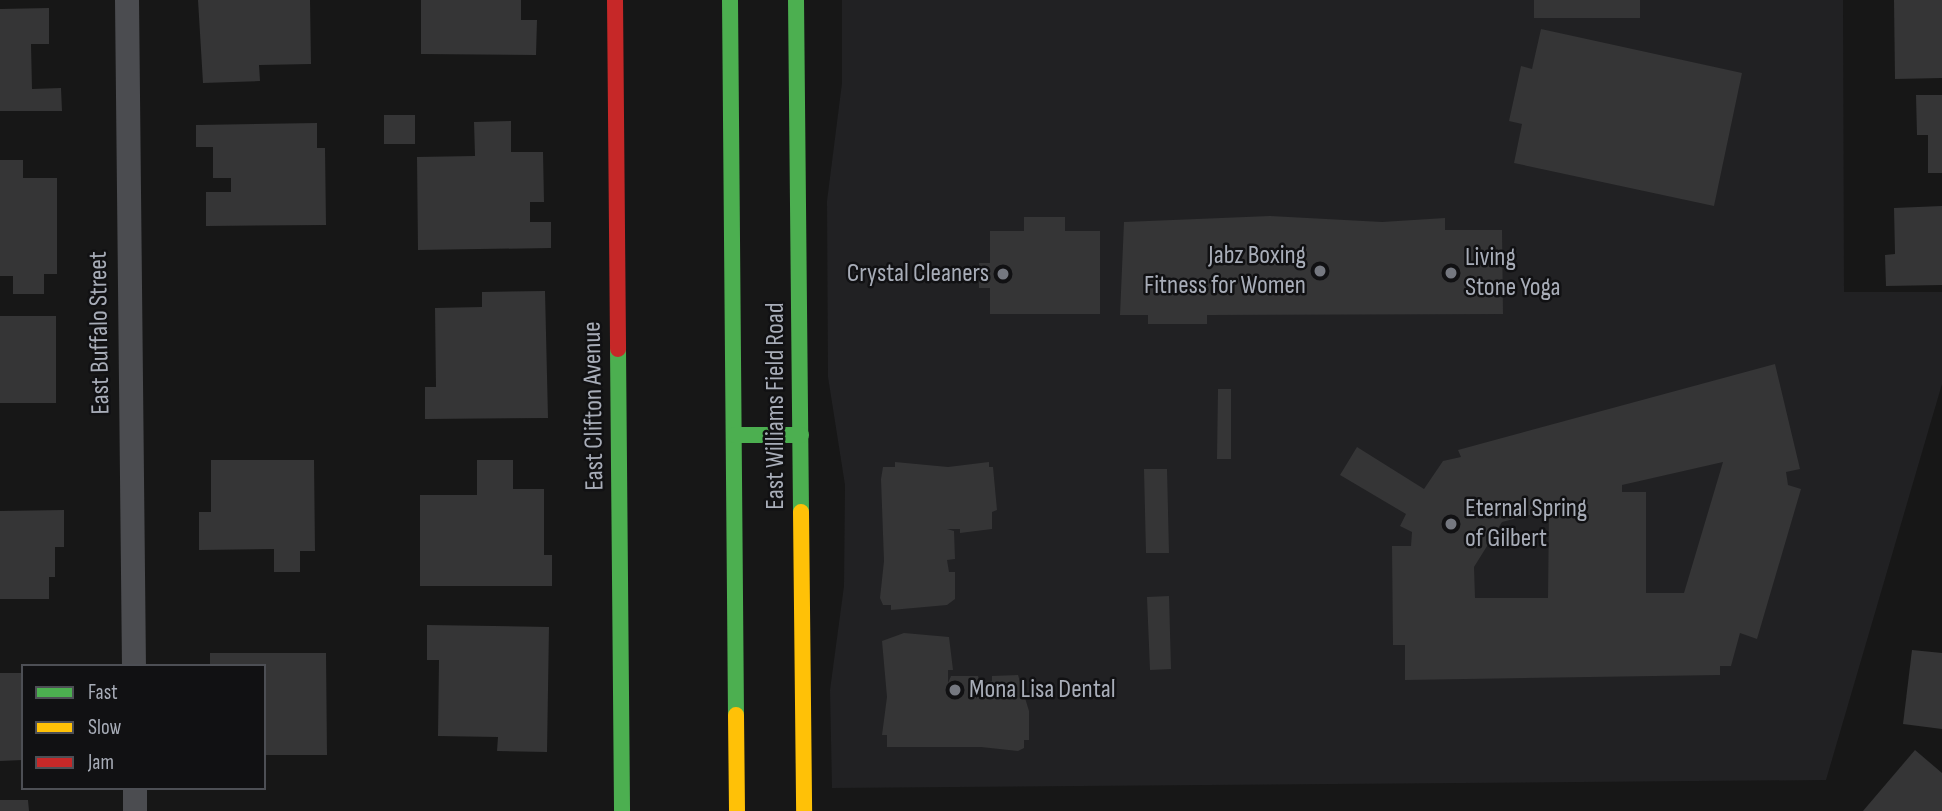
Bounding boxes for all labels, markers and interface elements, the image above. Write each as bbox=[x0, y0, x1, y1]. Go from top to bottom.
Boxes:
place label: Jabz Boxing Fitness for Women bbox=[1144, 240, 1306, 302]
place label: Living Stone Yoga bbox=[1465, 242, 1561, 304]
street label: East Buffalo Street bbox=[83, 251, 117, 415]
place label: Crystal Cleaners bbox=[847, 258, 989, 290]
marker: Jabz Boxing Fitness for Women bbox=[1312, 263, 1328, 279]
marker: Living Stone Yoga bbox=[1443, 265, 1459, 281]
marker: Crystal Cleaners bbox=[995, 266, 1011, 282]
street label: East Williams Field Road bbox=[760, 302, 792, 510]
street label: East Clifton Avenue bbox=[577, 321, 611, 491]
place label: Eternal Spring of Gilbert bbox=[1465, 493, 1587, 554]
marker: Eternal Spring of Gilbert bbox=[1443, 516, 1459, 532]
legend bbox=[21, 664, 266, 790]
place label: Mona Lisa Dental bbox=[969, 674, 1116, 706]
text: Fast bbox=[88, 680, 118, 705]
marker: Mona Lisa Dental bbox=[947, 682, 963, 698]
text: Slow bbox=[88, 715, 121, 740]
text: Jam bbox=[88, 750, 114, 775]

